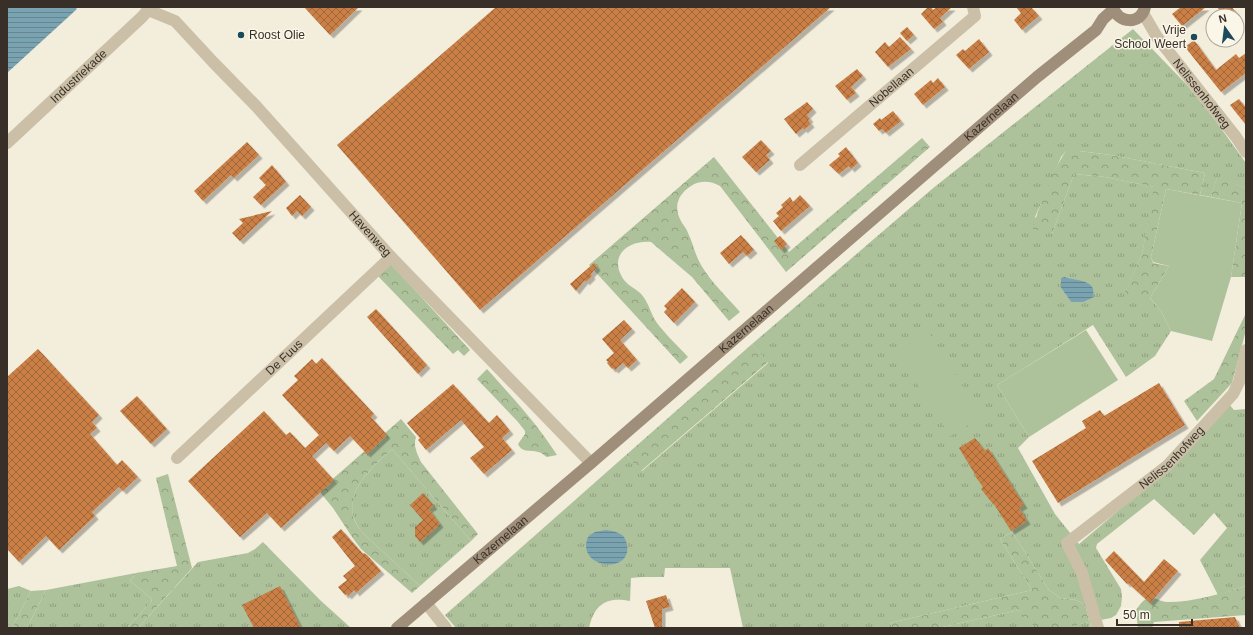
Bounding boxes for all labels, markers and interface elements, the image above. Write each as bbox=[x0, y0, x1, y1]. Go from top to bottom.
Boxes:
north arrow bbox=[1205, 8, 1245, 48]
text: N bbox=[1217, 12, 1228, 25]
place label: Vrije School Weert bbox=[1114, 23, 1187, 51]
place label: Roost Olie bbox=[249, 28, 305, 42]
marker: Roost Olie bbox=[236, 30, 246, 40]
marker: Vrije School Weert bbox=[1189, 32, 1199, 42]
street label: Industriekade bbox=[47, 46, 110, 106]
street label: Nelissenhofweg bbox=[1170, 56, 1234, 131]
street label: Nobellaan bbox=[866, 64, 917, 110]
street label: Kazernelaan bbox=[961, 89, 1021, 144]
street label: Havenweg bbox=[346, 208, 394, 260]
street label: Kazernelaan bbox=[716, 301, 776, 356]
street label: De Fuus bbox=[263, 337, 305, 378]
street label: Nelissenhofweg bbox=[1136, 423, 1207, 492]
street label: Kazernelaan bbox=[470, 513, 531, 567]
scale bar bbox=[1117, 601, 1192, 627]
text: 50 m bbox=[1123, 608, 1150, 622]

